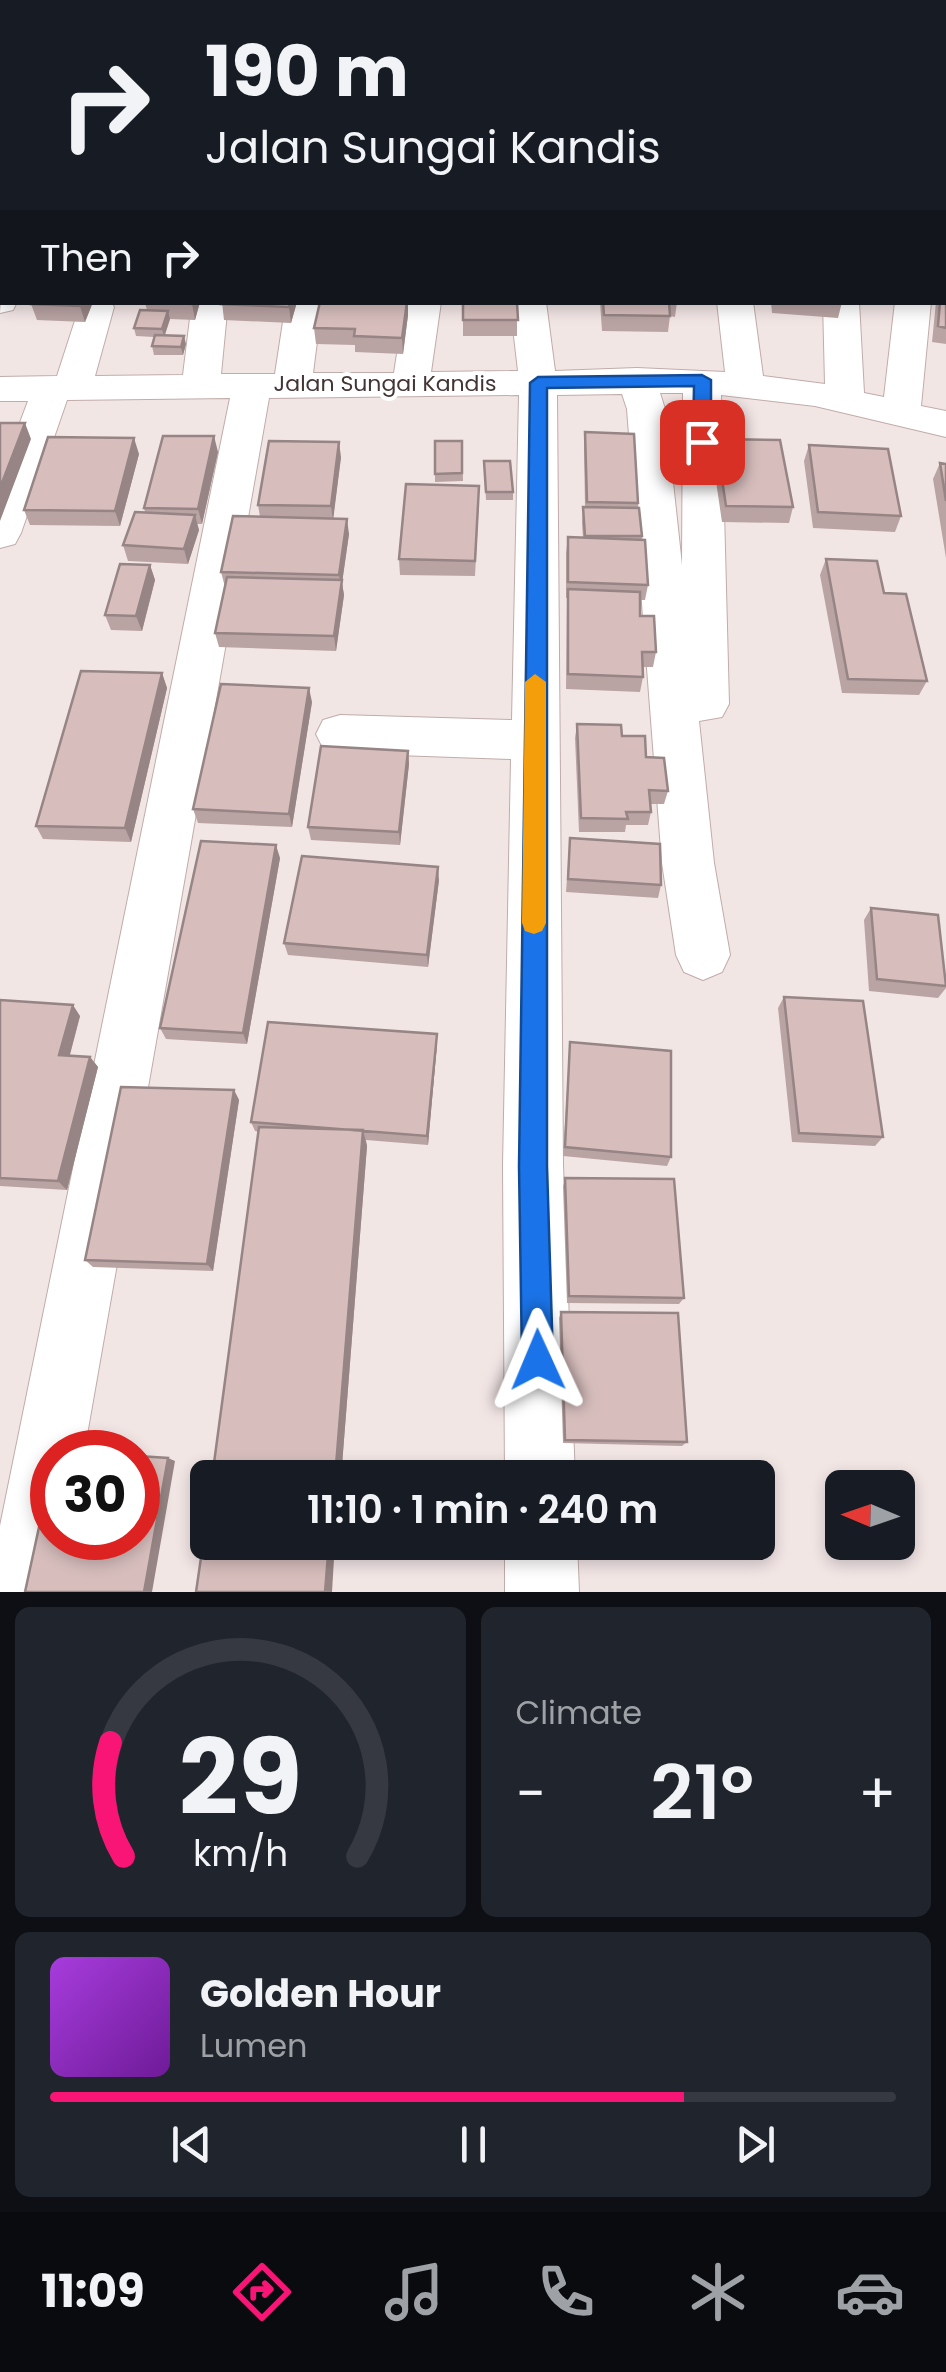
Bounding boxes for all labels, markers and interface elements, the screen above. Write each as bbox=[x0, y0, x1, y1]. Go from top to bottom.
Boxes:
text: 190 m bbox=[205, 22, 409, 121]
icon: right bbox=[40, 40, 170, 170]
text: Jalan Sungai Kandis bbox=[205, 116, 661, 179]
icon: right bbox=[153, 230, 208, 285]
text: Then bbox=[40, 231, 133, 284]
street label: Jalan Sungai Kandis bbox=[274, 368, 496, 399]
pin bbox=[660, 400, 745, 485]
icon: arrive bbox=[675, 415, 730, 470]
position arrow bbox=[486, 1308, 590, 1412]
speed limit sign: 30 bbox=[30, 1430, 160, 1560]
north arrow bbox=[825, 1470, 915, 1560]
map controls bbox=[825, 1470, 915, 1560]
text: 11:10 · 1 min · 240 m bbox=[307, 1483, 658, 1536]
text: Climate bbox=[516, 1690, 642, 1735]
text: 29 bbox=[179, 1705, 302, 1850]
text: 21° bbox=[650, 1740, 754, 1845]
text: − bbox=[516, 1755, 546, 1832]
text: + bbox=[858, 1755, 896, 1832]
text: km/h bbox=[193, 1828, 288, 1879]
text: Golden Hour bbox=[200, 1967, 441, 2020]
text: Lumen bbox=[200, 2023, 308, 2068]
icon: previous bbox=[164, 2117, 219, 2172]
icon: pause bbox=[446, 2117, 501, 2172]
icon: next bbox=[728, 2117, 783, 2172]
icon: directions bbox=[227, 2257, 297, 2327]
icon: music bbox=[379, 2257, 449, 2327]
icon: phone bbox=[531, 2257, 601, 2327]
icon: climate bbox=[683, 2257, 753, 2327]
icon: car bbox=[835, 2257, 905, 2327]
text: 11:09 bbox=[41, 2260, 145, 2323]

